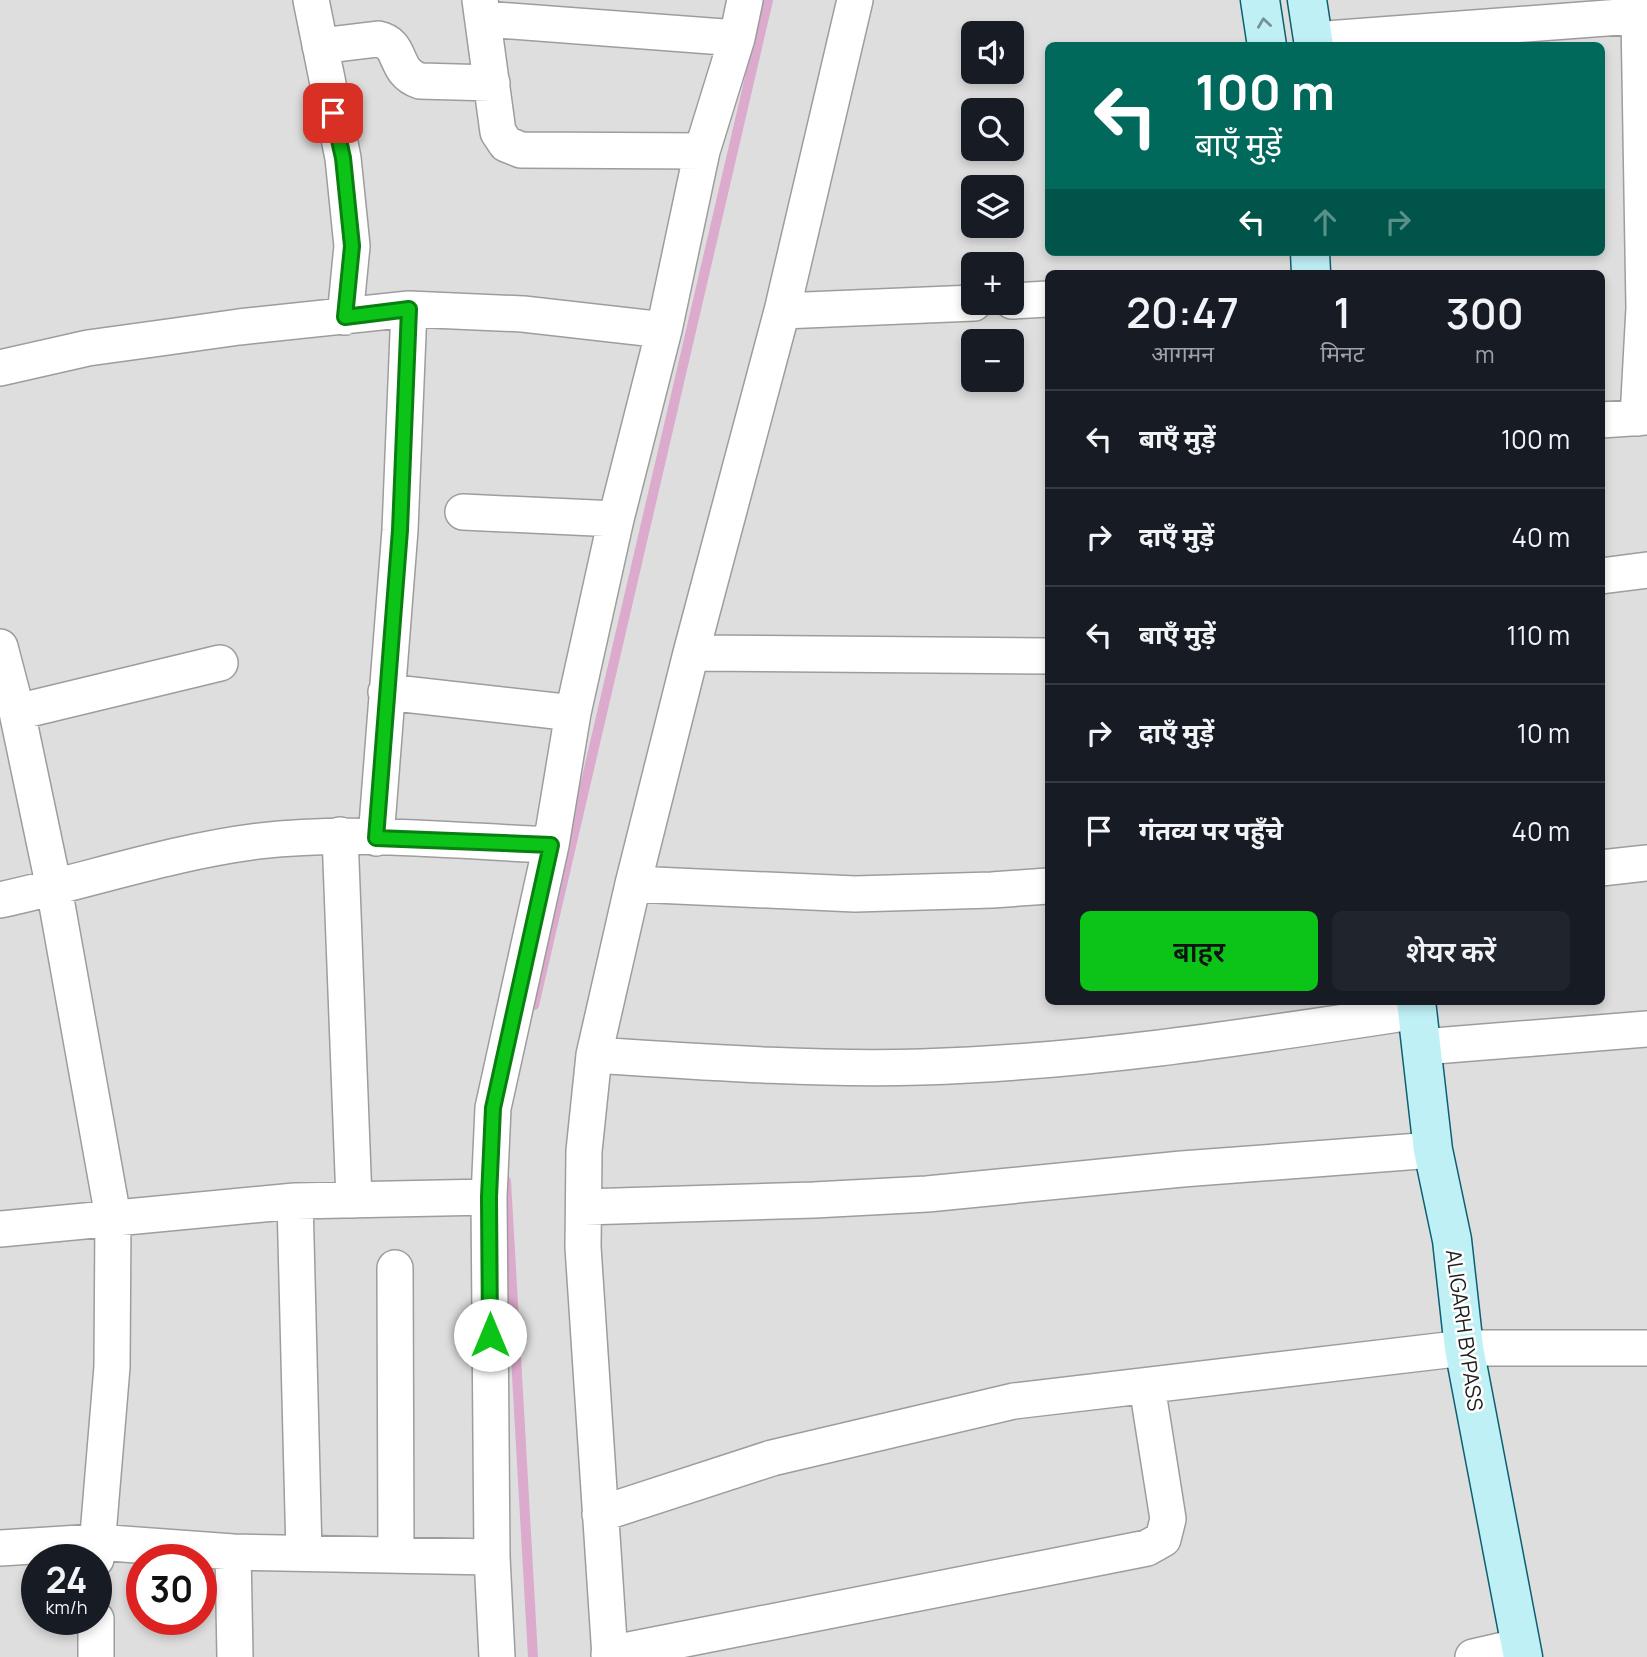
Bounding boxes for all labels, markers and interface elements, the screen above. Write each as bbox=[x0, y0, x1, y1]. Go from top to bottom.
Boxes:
one-way arrow bbox=[1257, 17, 1272, 29]
map controls bbox=[961, 21, 1024, 392]
button: sound bbox=[961, 21, 1024, 84]
text: 100 m bbox=[1195, 58, 1335, 125]
icon: left bbox=[1080, 70, 1171, 161]
pin bbox=[303, 83, 363, 143]
icon: arrive bbox=[314, 94, 352, 132]
button: search bbox=[961, 98, 1024, 161]
text: बाएँ मुड़ें bbox=[1195, 122, 1282, 166]
button: layers bbox=[961, 175, 1024, 238]
icon: left bbox=[1233, 203, 1271, 241]
icon: ahead bbox=[1306, 203, 1344, 241]
icon: right bbox=[1379, 203, 1417, 241]
button: + bbox=[961, 252, 1024, 315]
text: 20:47 bbox=[1126, 283, 1239, 341]
text: 1 bbox=[1333, 283, 1351, 341]
text: 300 bbox=[1446, 284, 1524, 342]
button: − bbox=[961, 329, 1024, 392]
text: आगमन bbox=[1151, 337, 1214, 369]
text: मिनट bbox=[1320, 337, 1364, 369]
text: m bbox=[1475, 338, 1494, 370]
icon: left bbox=[1080, 420, 1118, 458]
text: बाएँ मुड़ें bbox=[1139, 420, 1216, 456]
text: 100 m bbox=[1501, 421, 1570, 457]
icon: right bbox=[1080, 518, 1118, 556]
text: दाएँ मुड़ें bbox=[1139, 518, 1214, 554]
text: 40 m bbox=[1512, 519, 1570, 555]
icon: left bbox=[1080, 616, 1118, 654]
text: बाएँ मुड़ें bbox=[1139, 616, 1216, 652]
text: 110 m bbox=[1507, 617, 1570, 653]
icon: right bbox=[1080, 714, 1118, 752]
text: दाएँ मुड़ें bbox=[1139, 714, 1214, 750]
text: 10 m bbox=[1517, 715, 1570, 751]
icon: arrive bbox=[1080, 812, 1118, 850]
text: गंतव्य पर पहुँचे bbox=[1139, 812, 1283, 848]
text: 40 m bbox=[1512, 813, 1570, 849]
button: बाहर bbox=[1080, 911, 1318, 991]
button: शेयर करें bbox=[1332, 911, 1570, 991]
street label: ALIGARH BYPASS bbox=[1440, 1247, 1490, 1413]
position arrow bbox=[453, 1298, 527, 1372]
speed limit sign: 30 bbox=[126, 1544, 217, 1635]
text: 24 bbox=[46, 1556, 87, 1604]
text: km/h bbox=[46, 1595, 87, 1619]

